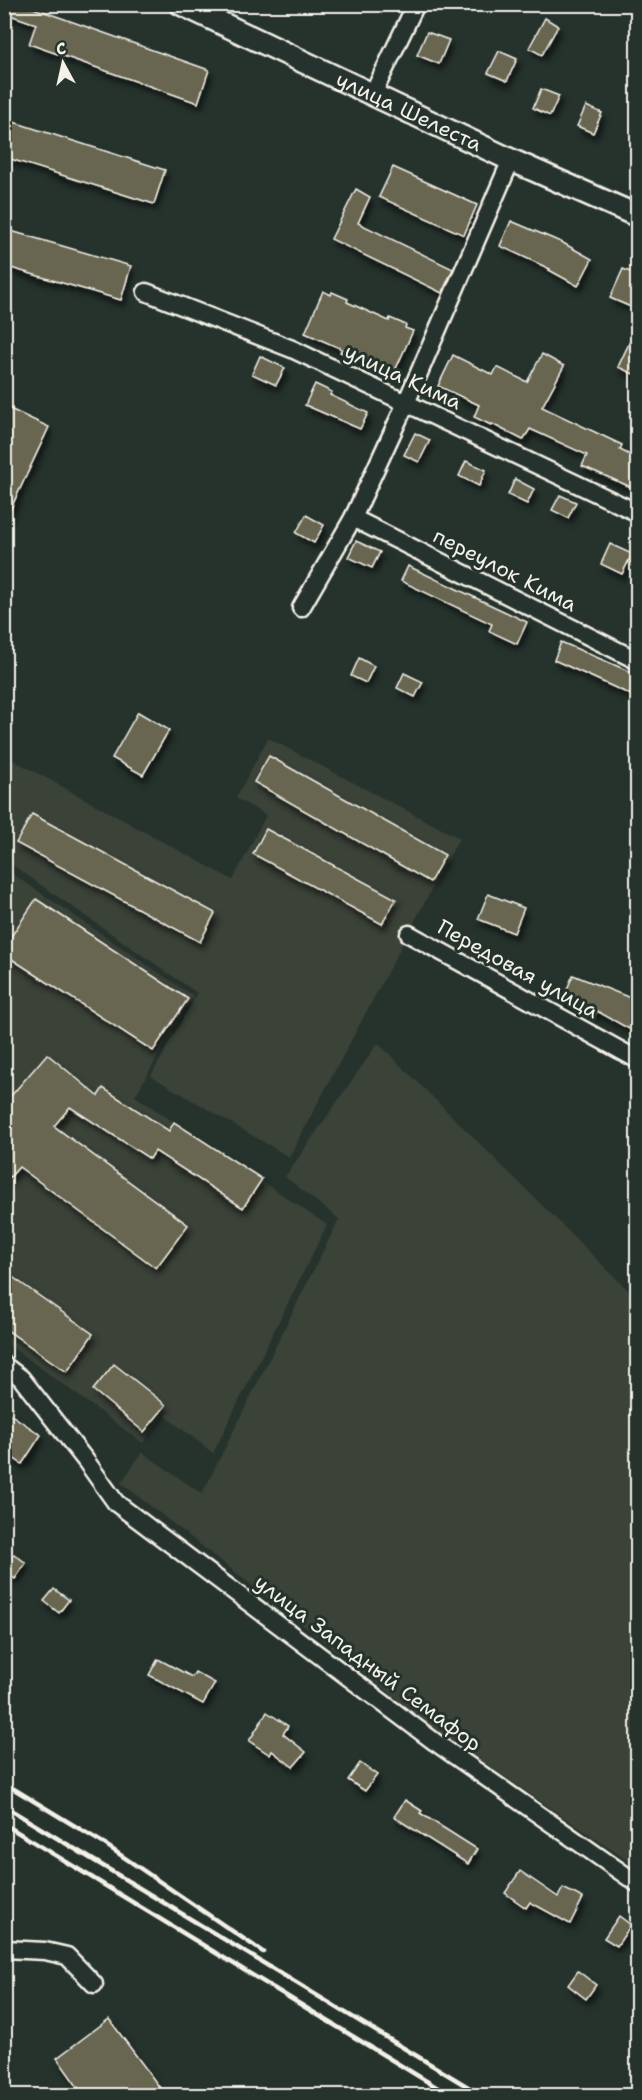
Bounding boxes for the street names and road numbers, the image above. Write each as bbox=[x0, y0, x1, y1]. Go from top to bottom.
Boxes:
street label: улица Шелеста bbox=[331, 65, 486, 158]
street label: улица Кима bbox=[340, 338, 466, 416]
street label: переулок Кима bbox=[428, 522, 582, 618]
street label: Передовая улица bbox=[432, 913, 604, 1025]
street label: улица Западный Семафор bbox=[249, 1568, 487, 1758]

